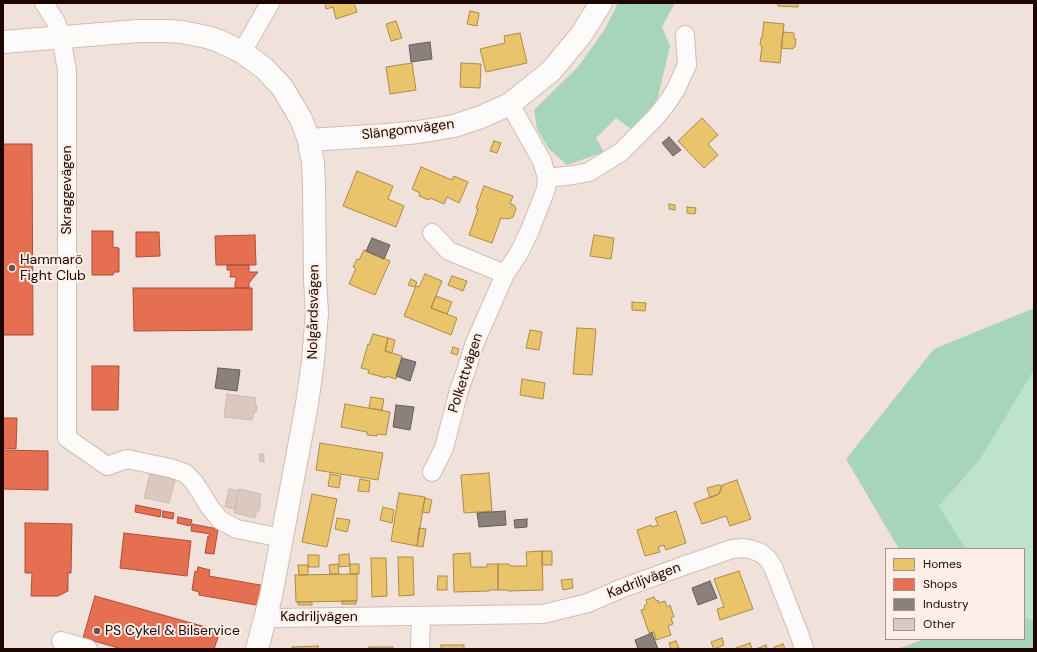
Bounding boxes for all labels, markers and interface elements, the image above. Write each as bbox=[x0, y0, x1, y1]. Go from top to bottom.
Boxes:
street label: Slängomvägen bbox=[361, 116, 455, 144]
street label: Skraggevägen bbox=[59, 145, 75, 235]
place label: Hammarö Fight Club bbox=[20, 252, 86, 284]
marker: Hammarö Fight Club bbox=[7, 263, 17, 273]
street label: Nolgårdsvägen bbox=[305, 264, 323, 360]
street label: Polkettvägen bbox=[445, 331, 487, 415]
legend bbox=[885, 548, 1025, 640]
text: Homes bbox=[923, 556, 962, 572]
street label: Kadriljvägen bbox=[605, 559, 683, 603]
text: Shops bbox=[923, 576, 958, 592]
text: Industry bbox=[923, 596, 969, 612]
street label: Kadriljvägen bbox=[280, 609, 358, 625]
text: Other bbox=[923, 616, 955, 632]
place label: PS Cykel & Bilservice bbox=[105, 623, 240, 639]
marker: PS Cykel & Bilservice bbox=[92, 626, 102, 636]

